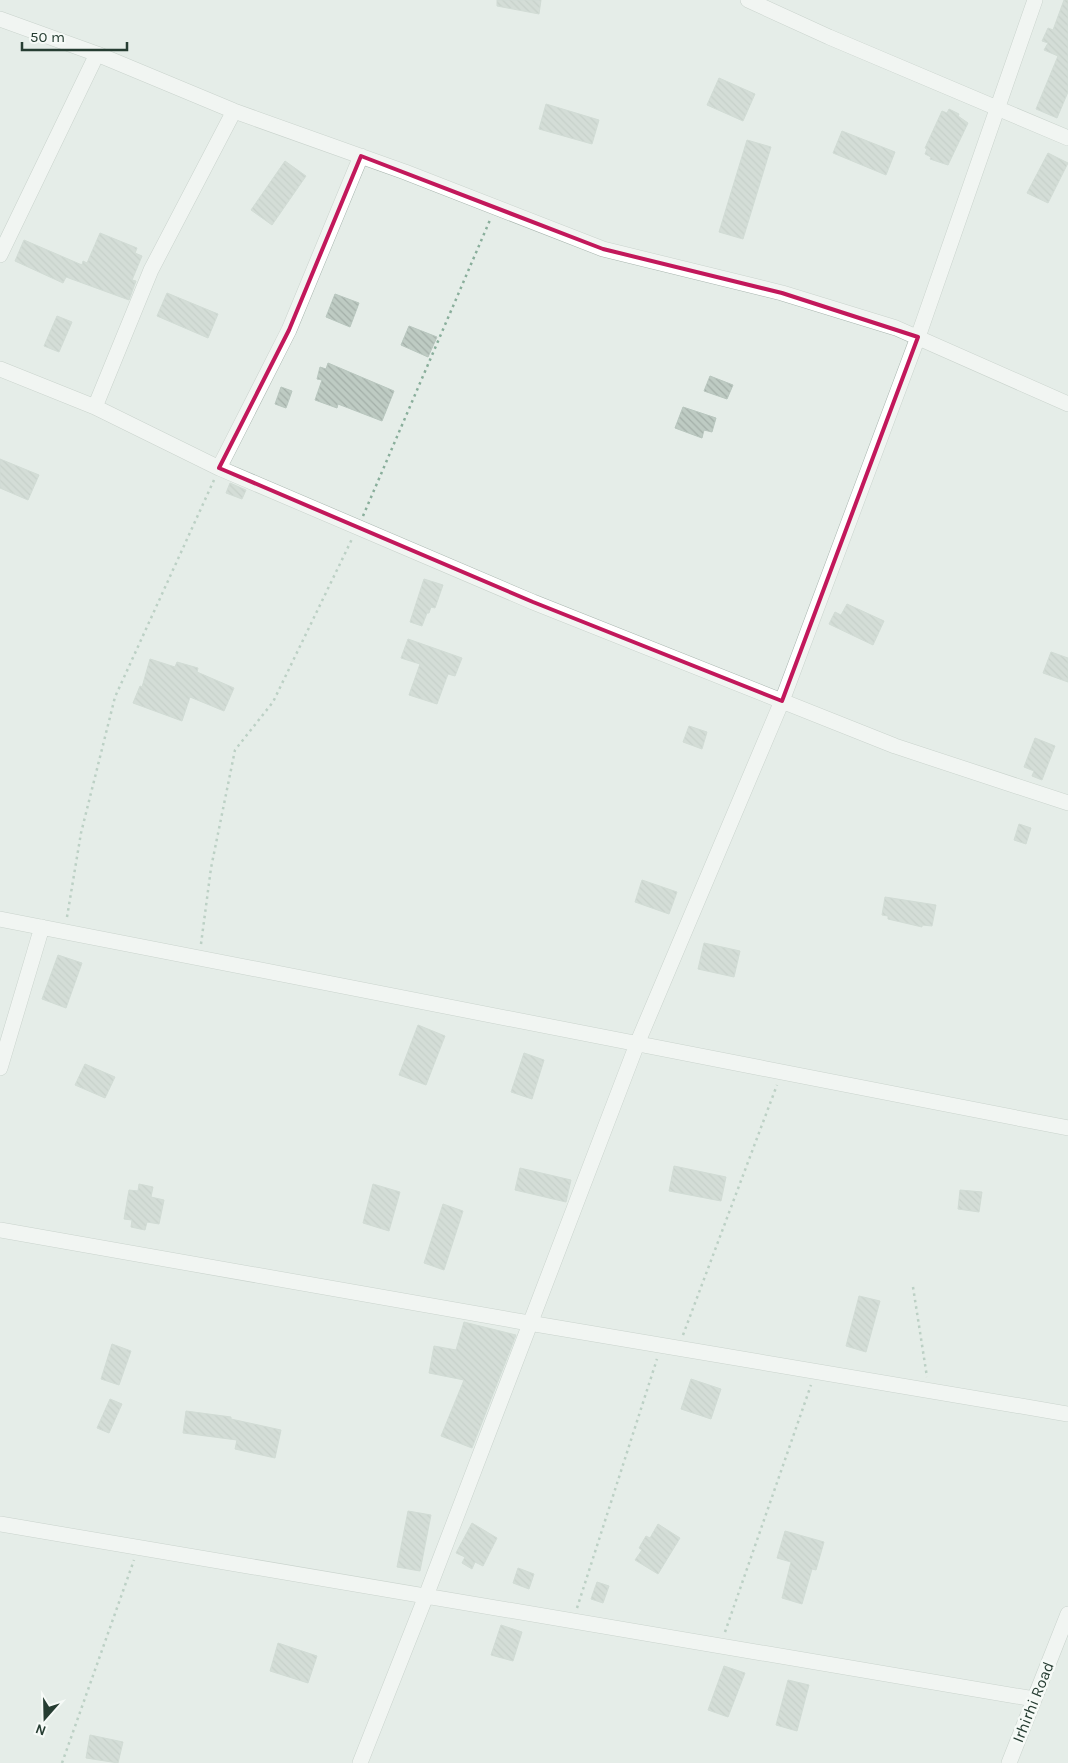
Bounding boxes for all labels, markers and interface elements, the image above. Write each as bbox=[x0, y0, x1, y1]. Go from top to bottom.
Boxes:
scale bar bbox=[22, 20, 128, 52]
text: 50 m bbox=[30, 28, 65, 46]
street label: Irhirhi Road bbox=[1008, 1659, 1058, 1745]
north arrow bbox=[20, 1693, 70, 1743]
text: N bbox=[33, 1720, 48, 1739]

